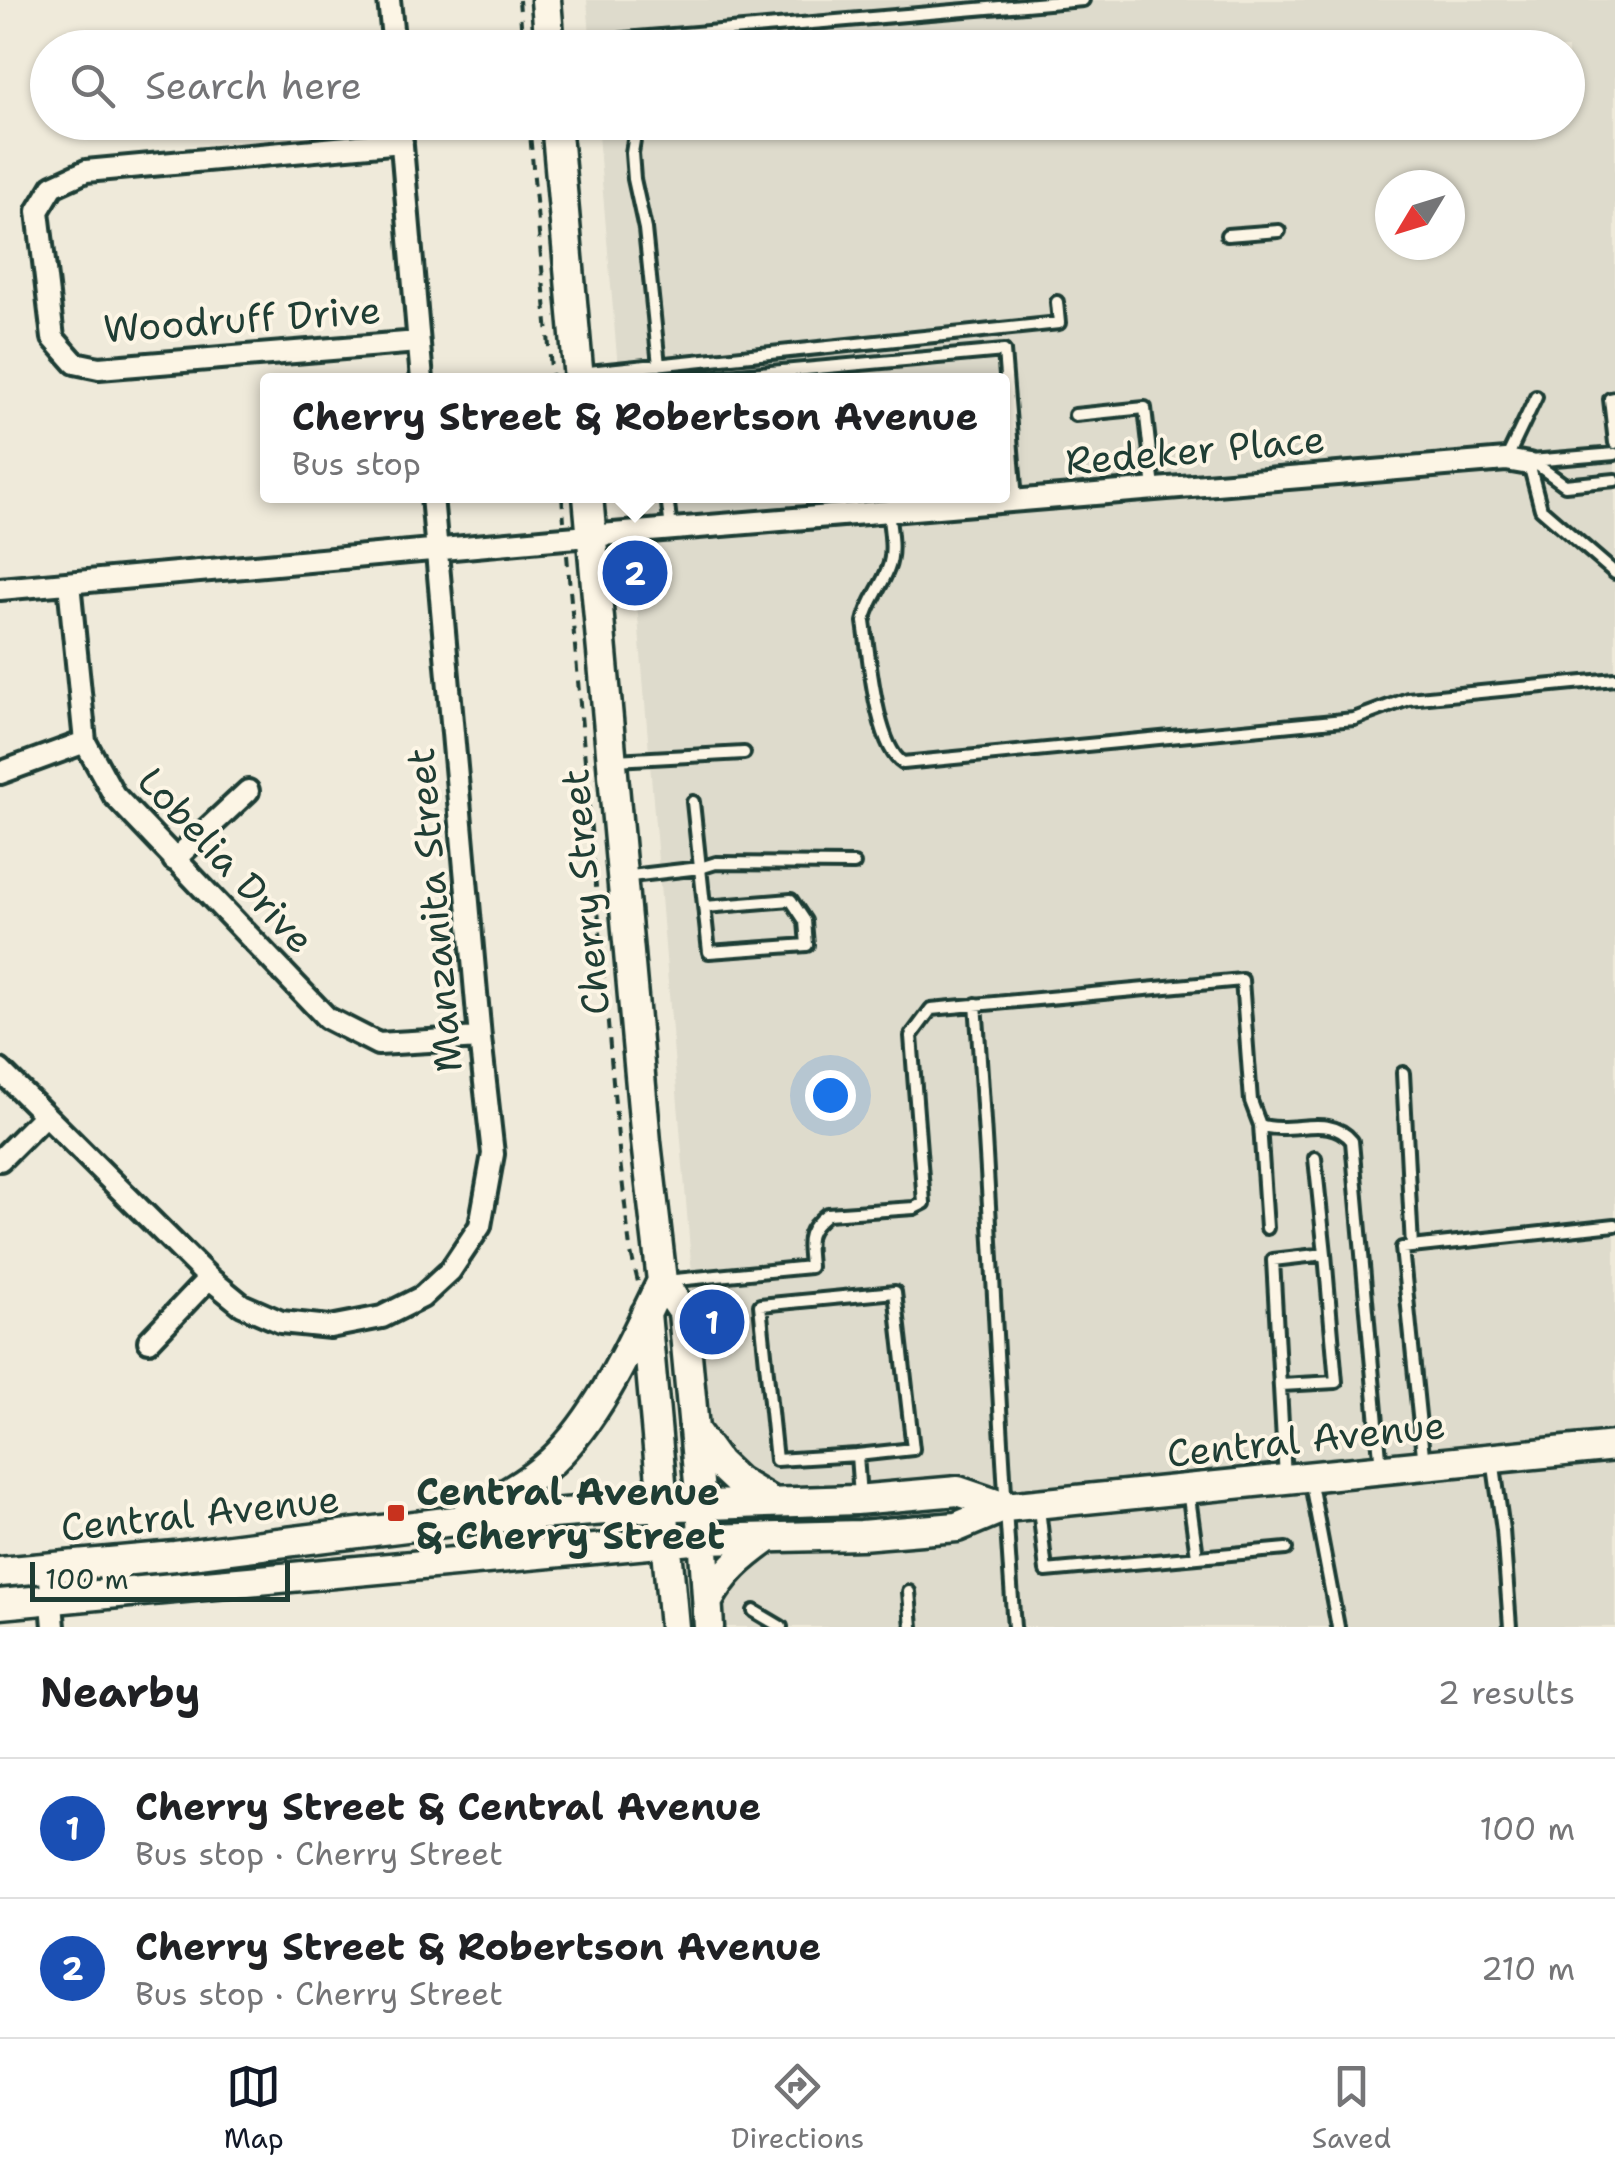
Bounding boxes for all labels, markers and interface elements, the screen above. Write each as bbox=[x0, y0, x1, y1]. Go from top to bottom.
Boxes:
search box bbox=[30, 30, 1585, 140]
icon: search bbox=[65, 58, 120, 113]
text: Search here bbox=[145, 60, 362, 111]
north arrow bbox=[1375, 170, 1465, 260]
street label: Woodruff Drive bbox=[101, 284, 383, 354]
popup bbox=[260, 373, 1010, 503]
text: Cherry Street & Robertson Avenue bbox=[292, 391, 978, 442]
street label: Redeker Place bbox=[1063, 413, 1327, 487]
text: Bus stop bbox=[292, 442, 421, 485]
pin: 2 bbox=[602, 536, 668, 610]
street label: Manzanita Street bbox=[394, 746, 474, 1074]
street label: Lobelia Drive bbox=[126, 756, 326, 964]
street label: Cherry Street bbox=[549, 767, 621, 1017]
your location bbox=[805, 1070, 856, 1121]
pin: 1 bbox=[680, 1284, 744, 1360]
street label: Central Avenue bbox=[1164, 1399, 1448, 1479]
place label: Central Avenue & Cherry Street bbox=[416, 1466, 725, 1561]
street label: Central Avenue bbox=[58, 1473, 342, 1553]
marker: Central Avenue & Cherry Street bbox=[385, 1502, 407, 1524]
scale bar bbox=[30, 1557, 290, 1602]
text: 100 m bbox=[45, 1560, 129, 1598]
text: Nearby bbox=[40, 1664, 200, 1720]
text: 2 results bbox=[1438, 1671, 1575, 1714]
text: Cherry Street & Central Avenue bbox=[135, 1781, 761, 1832]
text: 1 bbox=[65, 1807, 80, 1850]
text: 100 m bbox=[1479, 1807, 1575, 1850]
text: Bus stop · Cherry Street bbox=[135, 1832, 503, 1875]
text: Cherry Street & Robertson Avenue bbox=[135, 1921, 821, 1972]
text: 2 bbox=[61, 1947, 84, 1990]
text: 210 m bbox=[1481, 1947, 1575, 1990]
text: Bus stop · Cherry Street bbox=[135, 1972, 503, 2015]
tab: Map bbox=[224, 2059, 284, 2157]
tab: Directions bbox=[731, 2059, 864, 2157]
tab: Saved bbox=[1312, 2059, 1391, 2157]

